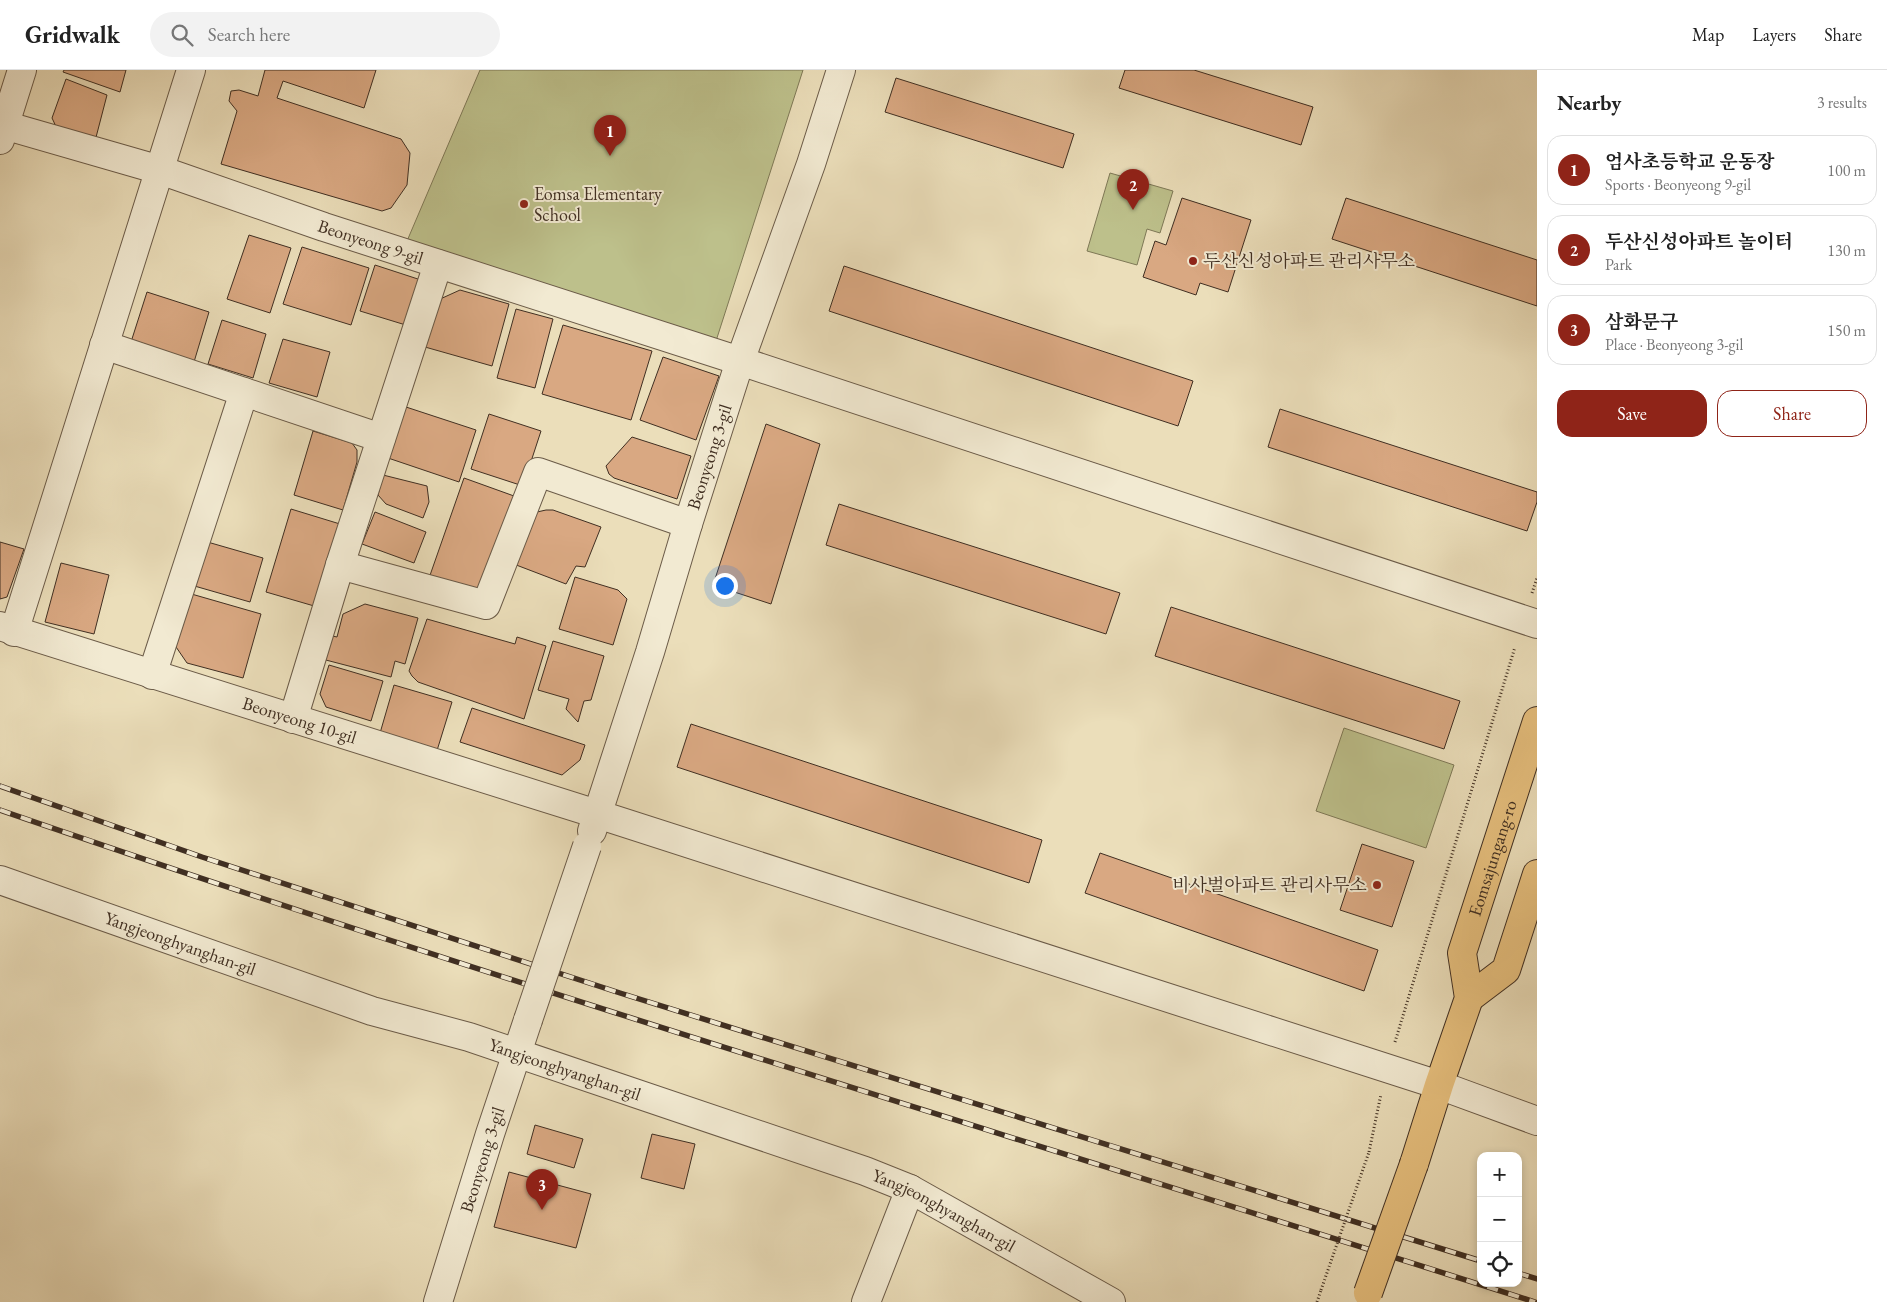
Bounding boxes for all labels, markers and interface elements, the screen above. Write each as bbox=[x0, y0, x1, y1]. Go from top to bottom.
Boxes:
search box bbox=[150, 12, 500, 57]
text: Gridwalk bbox=[25, 19, 120, 50]
icon: search bbox=[168, 21, 196, 49]
text: Search here bbox=[208, 22, 290, 47]
text: Map bbox=[1692, 23, 1724, 46]
text: Layers bbox=[1752, 23, 1796, 46]
text: Share bbox=[1824, 23, 1862, 46]
text: Nearby bbox=[1557, 89, 1621, 116]
text: 3 results bbox=[1817, 92, 1867, 113]
pin: 1 bbox=[594, 115, 626, 156]
text: 엄사초등학교 운동장 bbox=[1605, 149, 1775, 174]
text: 1 bbox=[1570, 160, 1578, 181]
text: 100 m bbox=[1827, 160, 1866, 181]
pin: 2 bbox=[1117, 169, 1149, 210]
text: Sports · Beonyeong 9-gil bbox=[1605, 174, 1751, 195]
place label: Eomsa Elementary School bbox=[534, 182, 662, 226]
marker: Eomsa Elementary School bbox=[518, 198, 530, 210]
street label: Beonyeong 9-gil bbox=[315, 214, 426, 269]
text: 두산신성아파트 놀이터 bbox=[1605, 229, 1793, 254]
text: 2 bbox=[1570, 240, 1578, 261]
text: 130 m bbox=[1827, 240, 1866, 261]
place label: 두산신성아파트 관리사무소 bbox=[1203, 249, 1415, 272]
text: Park bbox=[1605, 254, 1632, 275]
marker: 두산신성아파트 관리사무소 bbox=[1187, 255, 1199, 267]
text: 삼화문구 bbox=[1605, 309, 1678, 334]
text: 3 bbox=[1570, 320, 1578, 341]
text: 150 m bbox=[1827, 320, 1866, 341]
text: Place · Beonyeong 3-gil bbox=[1605, 334, 1743, 355]
button: Save bbox=[1557, 390, 1707, 437]
button: Share bbox=[1717, 390, 1867, 437]
street label: Beonyeong 3-gil bbox=[681, 401, 736, 513]
your location bbox=[712, 573, 738, 599]
street label: Beonyeong 10-gil bbox=[240, 691, 359, 749]
street label: Eomsajungang-ro bbox=[1463, 797, 1522, 919]
place label: 비사벌아파트 관리사무소 bbox=[1172, 873, 1367, 896]
marker: 비사벌아파트 관리사무소 bbox=[1371, 879, 1383, 891]
street label: Yangjeonghyanghan-gil bbox=[101, 906, 259, 980]
street label: Yangjeonghyanghan-gil bbox=[486, 1033, 644, 1105]
street label: Beonyeong 3-gil bbox=[454, 1104, 509, 1215]
map controls bbox=[1477, 1152, 1522, 1287]
button: + bbox=[1477, 1152, 1522, 1197]
street label: Yangjeonghyanghan-gil bbox=[869, 1163, 1020, 1257]
pin: 3 bbox=[526, 1169, 558, 1210]
button: − bbox=[1477, 1197, 1522, 1242]
button: locate bbox=[1477, 1242, 1522, 1287]

